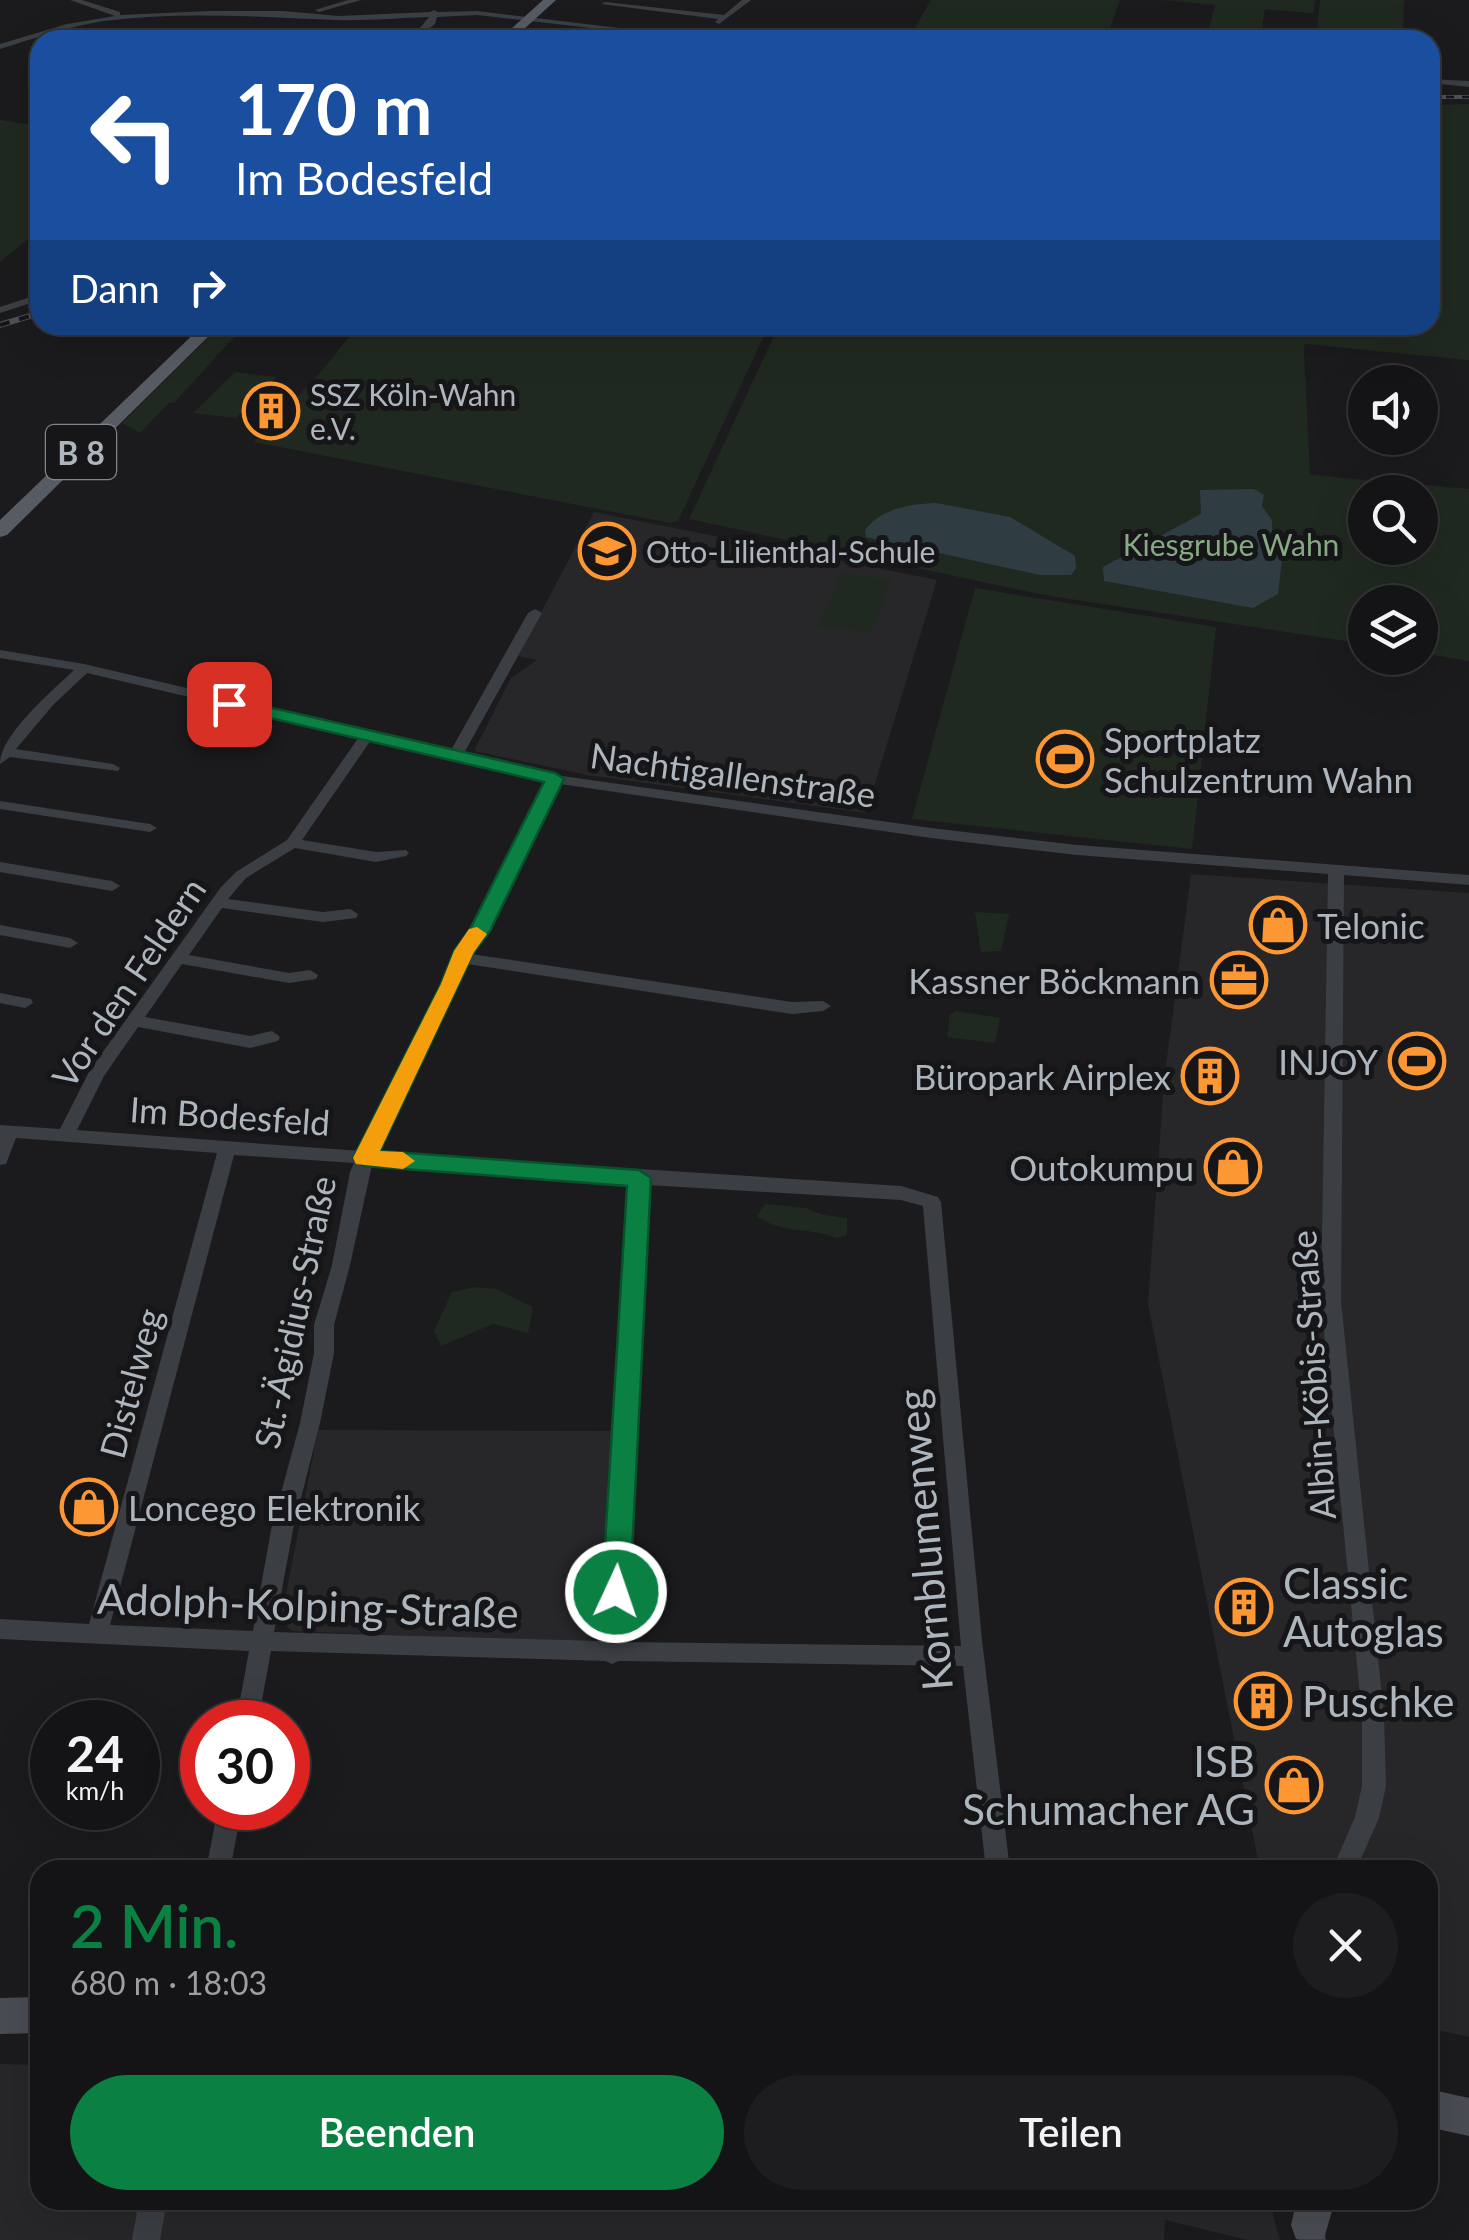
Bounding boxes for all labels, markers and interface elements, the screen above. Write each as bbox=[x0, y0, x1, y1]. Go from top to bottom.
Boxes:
text: 170 m bbox=[235, 66, 432, 150]
icon: left bbox=[70, 70, 200, 200]
text: Im Bodesfeld bbox=[235, 151, 493, 205]
icon: right bbox=[180, 260, 235, 315]
text: Dann bbox=[70, 265, 160, 311]
map controls bbox=[1348, 365, 1438, 675]
button: sound bbox=[1348, 365, 1438, 455]
place label: SSZ Köln-Wahn e.V. bbox=[310, 376, 516, 446]
building icon: SSZ Köln-Wahn e.V. bbox=[241, 381, 301, 441]
road number: B 8 bbox=[46, 425, 116, 479]
button: search bbox=[1348, 475, 1438, 565]
school or university icon: Otto-Lilienthal-Schule bbox=[577, 521, 637, 581]
park label: Kiesgrube Wahn bbox=[1123, 526, 1339, 562]
place label: Otto-Lilienthal-Schule bbox=[646, 533, 935, 569]
button: layers bbox=[1348, 585, 1438, 675]
pin bbox=[187, 662, 272, 747]
icon: arrive bbox=[202, 677, 257, 732]
place label: Sportplatz Schulzentrum Wahn bbox=[1104, 718, 1413, 800]
sports icon: Sportplatz Schulzentrum Wahn bbox=[1035, 729, 1095, 789]
street label: Nachtigallenstraße bbox=[588, 733, 878, 815]
street label: Vor den Feldern bbox=[42, 869, 214, 1095]
shop icon: Telonic bbox=[1248, 895, 1308, 955]
place label: Telonic bbox=[1317, 904, 1425, 946]
office icon: Kassner Böckmann bbox=[1209, 950, 1269, 1010]
place label: Kassner Böckmann bbox=[908, 959, 1200, 1001]
sports icon: INJOY bbox=[1387, 1031, 1447, 1091]
place label: INJOY bbox=[1278, 1040, 1378, 1082]
building icon: Büropark Airplex bbox=[1180, 1046, 1240, 1106]
place label: Büropark Airplex bbox=[914, 1055, 1172, 1097]
street label: Im Bodesfeld bbox=[128, 1087, 332, 1143]
shop icon: Outokumpu bbox=[1203, 1137, 1263, 1197]
place label: Outokumpu bbox=[1009, 1146, 1194, 1188]
street label: St.-Ägidius-Straße bbox=[245, 1172, 343, 1452]
street label: Albin-Köbis-Straße bbox=[1281, 1229, 1343, 1521]
street label: Distelweg bbox=[90, 1304, 170, 1462]
street label: Kornblumenweg bbox=[886, 1387, 962, 1693]
shop icon: Loncego Elektronik bbox=[59, 1477, 119, 1537]
place label: Loncego Elektronik bbox=[128, 1486, 421, 1528]
position arrow bbox=[564, 1540, 668, 1644]
place label: Classic Autoglas bbox=[1283, 1558, 1444, 1656]
street label: Adolph-Kolping-Straße bbox=[96, 1573, 520, 1637]
building icon: Classic Autoglas bbox=[1214, 1577, 1274, 1637]
building icon: Puschke bbox=[1233, 1671, 1293, 1731]
place label: Puschke bbox=[1302, 1676, 1454, 1726]
speed limit sign: 30 bbox=[180, 1700, 310, 1830]
text: 24 bbox=[66, 1723, 124, 1783]
place label: ISB Schumacher AG bbox=[962, 1736, 1255, 1834]
shop icon: ISB Schumacher AG bbox=[1264, 1755, 1324, 1815]
text: km/h bbox=[66, 1775, 124, 1805]
text: 2 Min. bbox=[70, 1889, 238, 1961]
button: close bbox=[1293, 1893, 1398, 1998]
text: 680 m · 18:03 bbox=[70, 1963, 267, 2002]
button: Beenden bbox=[70, 2075, 724, 2190]
button: Teilen bbox=[744, 2075, 1398, 2190]

